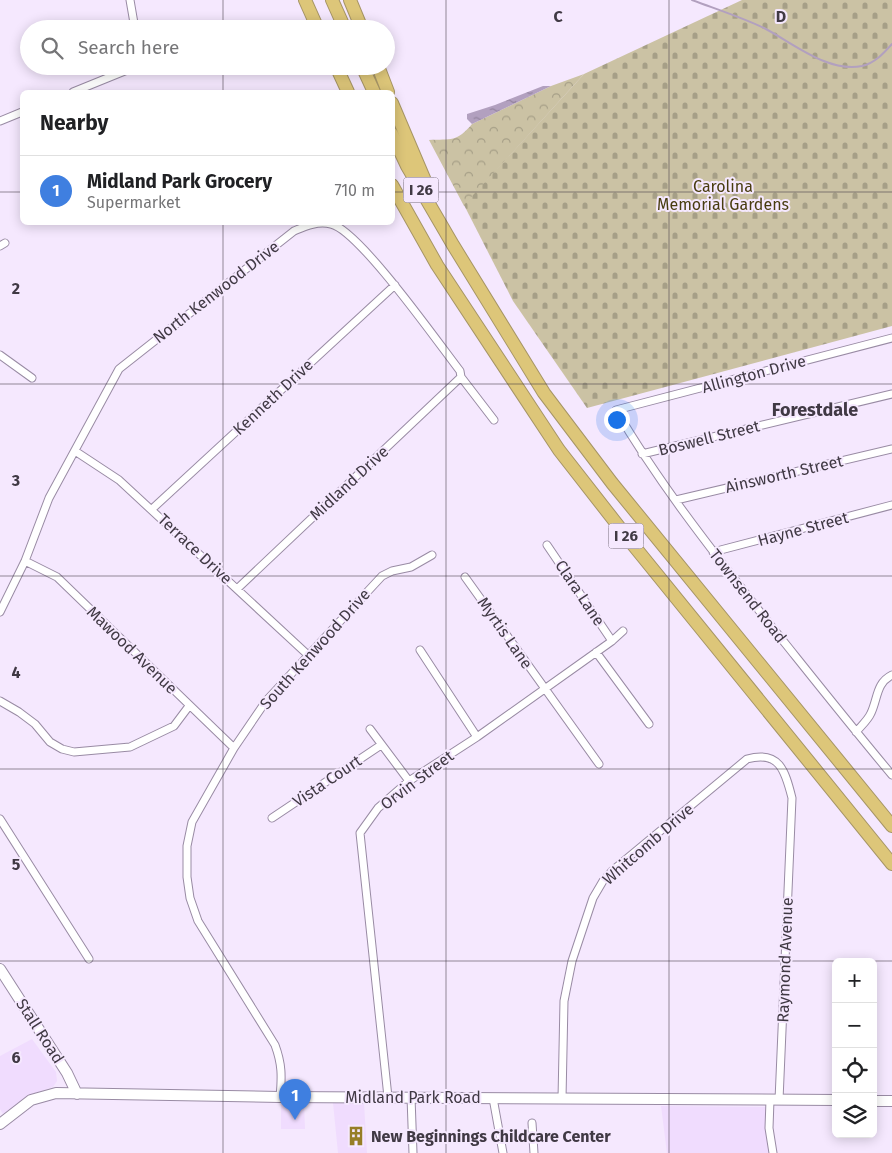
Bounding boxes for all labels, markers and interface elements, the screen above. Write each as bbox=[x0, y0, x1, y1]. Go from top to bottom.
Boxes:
text: C bbox=[553, 7, 563, 26]
text: D bbox=[776, 7, 786, 26]
search box bbox=[20, 20, 395, 75]
icon: search bbox=[38, 34, 66, 62]
text: Search here bbox=[78, 36, 179, 59]
text: Nearby bbox=[40, 110, 108, 136]
text: Midland Park Grocery bbox=[87, 170, 272, 193]
park label: Carolina Memorial Gardens bbox=[657, 177, 789, 214]
road number: I 26 bbox=[404, 178, 438, 202]
text: 1 bbox=[52, 181, 60, 200]
text: 710 m bbox=[334, 181, 375, 200]
text: Supermarket bbox=[87, 193, 181, 212]
street label: North Kenwood Drive bbox=[149, 237, 283, 347]
text: 2 bbox=[12, 279, 20, 298]
street label: Allington Drive bbox=[700, 351, 808, 397]
street label: Kenneth Drive bbox=[229, 355, 317, 439]
district label: Forestdale bbox=[772, 399, 858, 421]
your location bbox=[604, 407, 630, 433]
street label: Boswell Street bbox=[656, 416, 762, 460]
street label: Midland Drive bbox=[306, 442, 392, 524]
street label: Ainsworth Street bbox=[723, 451, 845, 497]
text: 3 bbox=[11, 471, 20, 490]
street label: Hayne Street bbox=[756, 508, 851, 550]
street label: Terrace Drive bbox=[154, 510, 236, 588]
road number: I 26 bbox=[608, 524, 644, 548]
street label: Townsend Road bbox=[705, 545, 791, 647]
street label: Clara Lane bbox=[551, 556, 609, 630]
street label: South Kenwood Drive bbox=[256, 585, 374, 713]
street label: Myrtis Lane bbox=[473, 594, 537, 672]
street label: Mawood Avenue bbox=[83, 602, 181, 698]
text: 4 bbox=[11, 663, 21, 682]
street label: Orvin Street bbox=[377, 746, 457, 814]
street label: Vista Court bbox=[289, 751, 365, 811]
street label: Whitcomb Drive bbox=[599, 799, 697, 889]
text: 5 bbox=[12, 855, 21, 874]
street label: Raymond Avenue bbox=[773, 897, 797, 1023]
map controls bbox=[832, 958, 877, 1138]
button: + bbox=[832, 958, 877, 1003]
street label: Stall Road bbox=[12, 995, 68, 1067]
button: − bbox=[832, 1003, 877, 1048]
text: 6 bbox=[11, 1048, 21, 1067]
button: locate bbox=[832, 1048, 877, 1093]
pin: 1 bbox=[279, 1079, 311, 1120]
street label: Midland Park Road bbox=[345, 1088, 481, 1107]
button: layers bbox=[832, 1093, 877, 1138]
building icon: New Beginnings Childcare Center bbox=[345, 1125, 367, 1147]
place label: New Beginnings Childcare Center bbox=[371, 1127, 611, 1146]

